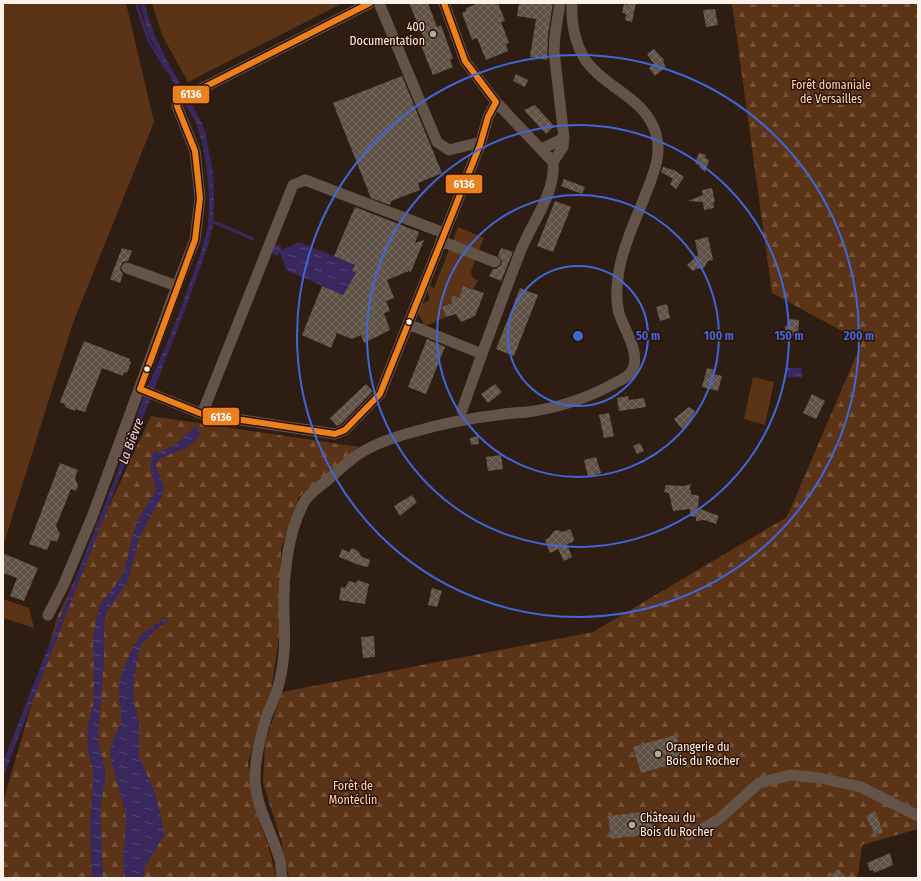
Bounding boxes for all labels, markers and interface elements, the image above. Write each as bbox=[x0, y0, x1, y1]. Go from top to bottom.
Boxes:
place label: 400 Documentation bbox=[350, 20, 425, 48]
marker: 400 Documentation bbox=[428, 29, 438, 39]
park label: Forêt domaniale de Versailles bbox=[791, 78, 871, 106]
line badge: 6136 bbox=[172, 85, 210, 104]
text: 6136 bbox=[181, 88, 202, 101]
line badge: 6136 bbox=[445, 174, 483, 194]
text: 6136 bbox=[454, 178, 475, 191]
unlabelled marker bbox=[404, 317, 414, 327]
centre of rings bbox=[571, 329, 585, 343]
text: 50 m bbox=[636, 329, 660, 343]
text: 100 m bbox=[704, 329, 734, 343]
text: 150 m bbox=[774, 329, 804, 343]
text: 200 m bbox=[843, 329, 874, 343]
unlabelled marker bbox=[142, 364, 152, 374]
line badge: 6136 bbox=[202, 407, 240, 426]
text: 6136 bbox=[211, 411, 232, 424]
water label: La Bièvre bbox=[115, 416, 147, 466]
place label: Orangerie du Bois du Rocher bbox=[666, 740, 740, 768]
marker: Orangerie du Bois du Rocher bbox=[653, 749, 663, 759]
park label: Forêt de Montéclin bbox=[329, 779, 377, 807]
place label: Château du Bois du Rocher bbox=[640, 811, 714, 839]
marker: Château du Bois du Rocher bbox=[627, 820, 637, 830]

